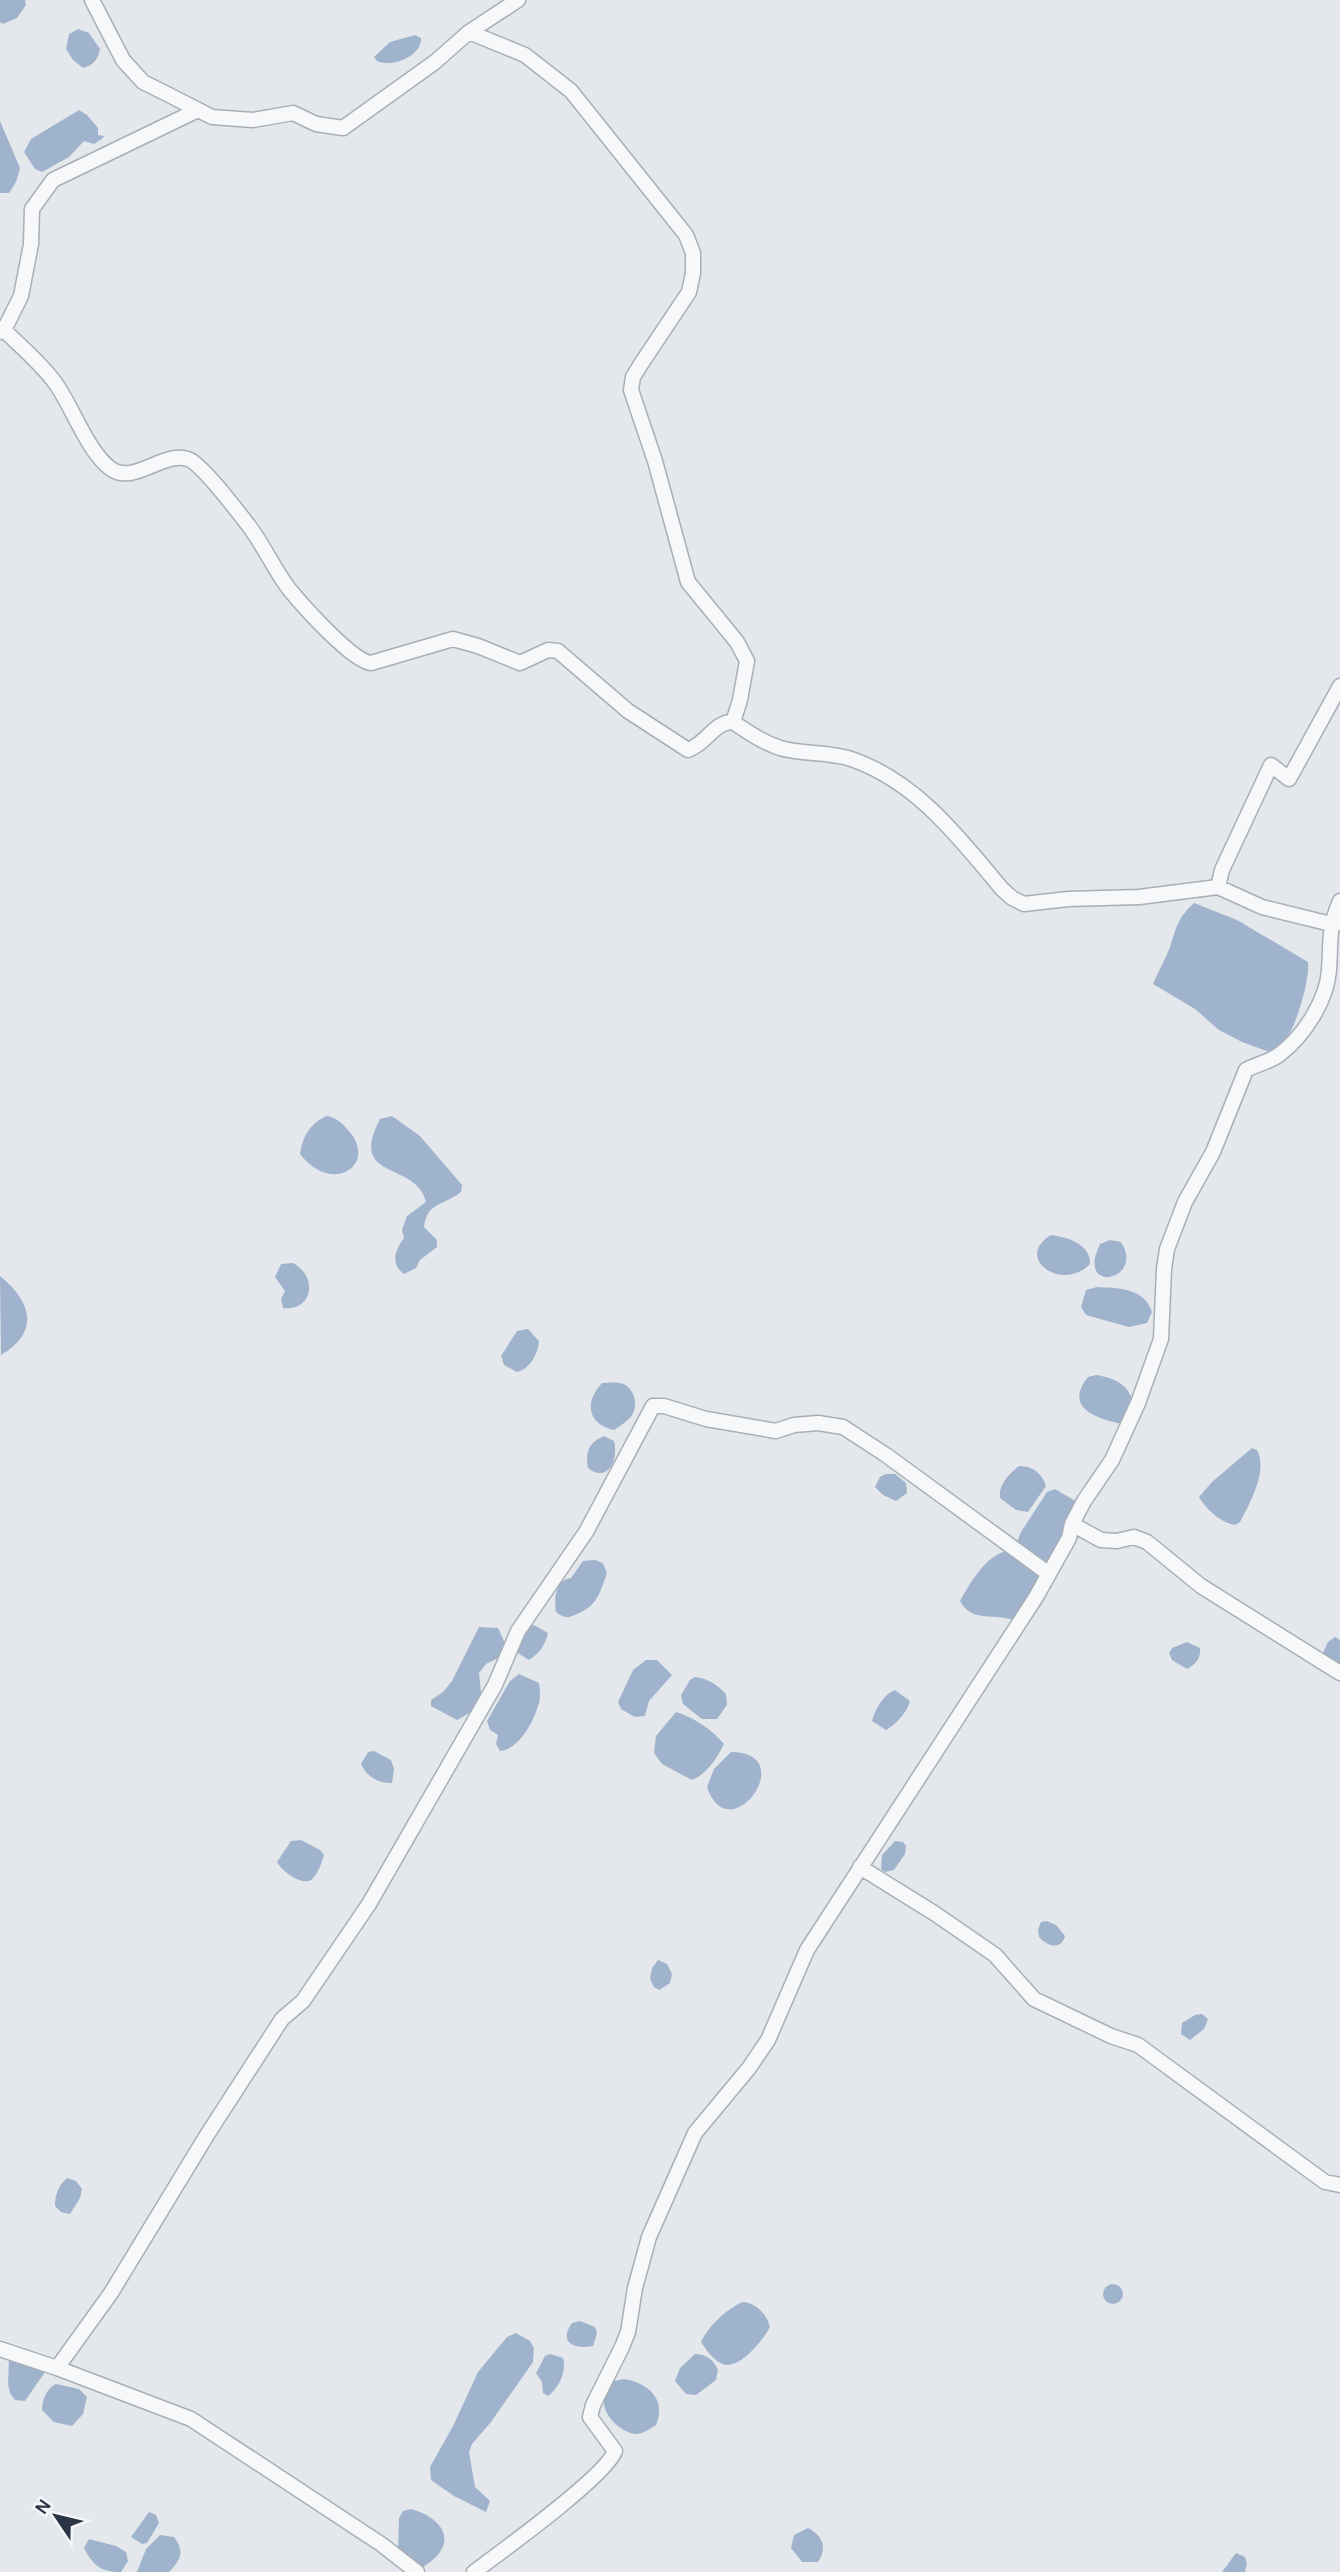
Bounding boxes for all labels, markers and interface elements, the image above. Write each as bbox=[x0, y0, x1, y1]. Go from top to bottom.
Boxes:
north arrow bbox=[21, 2481, 91, 2551]
text: N bbox=[30, 2495, 56, 2519]

